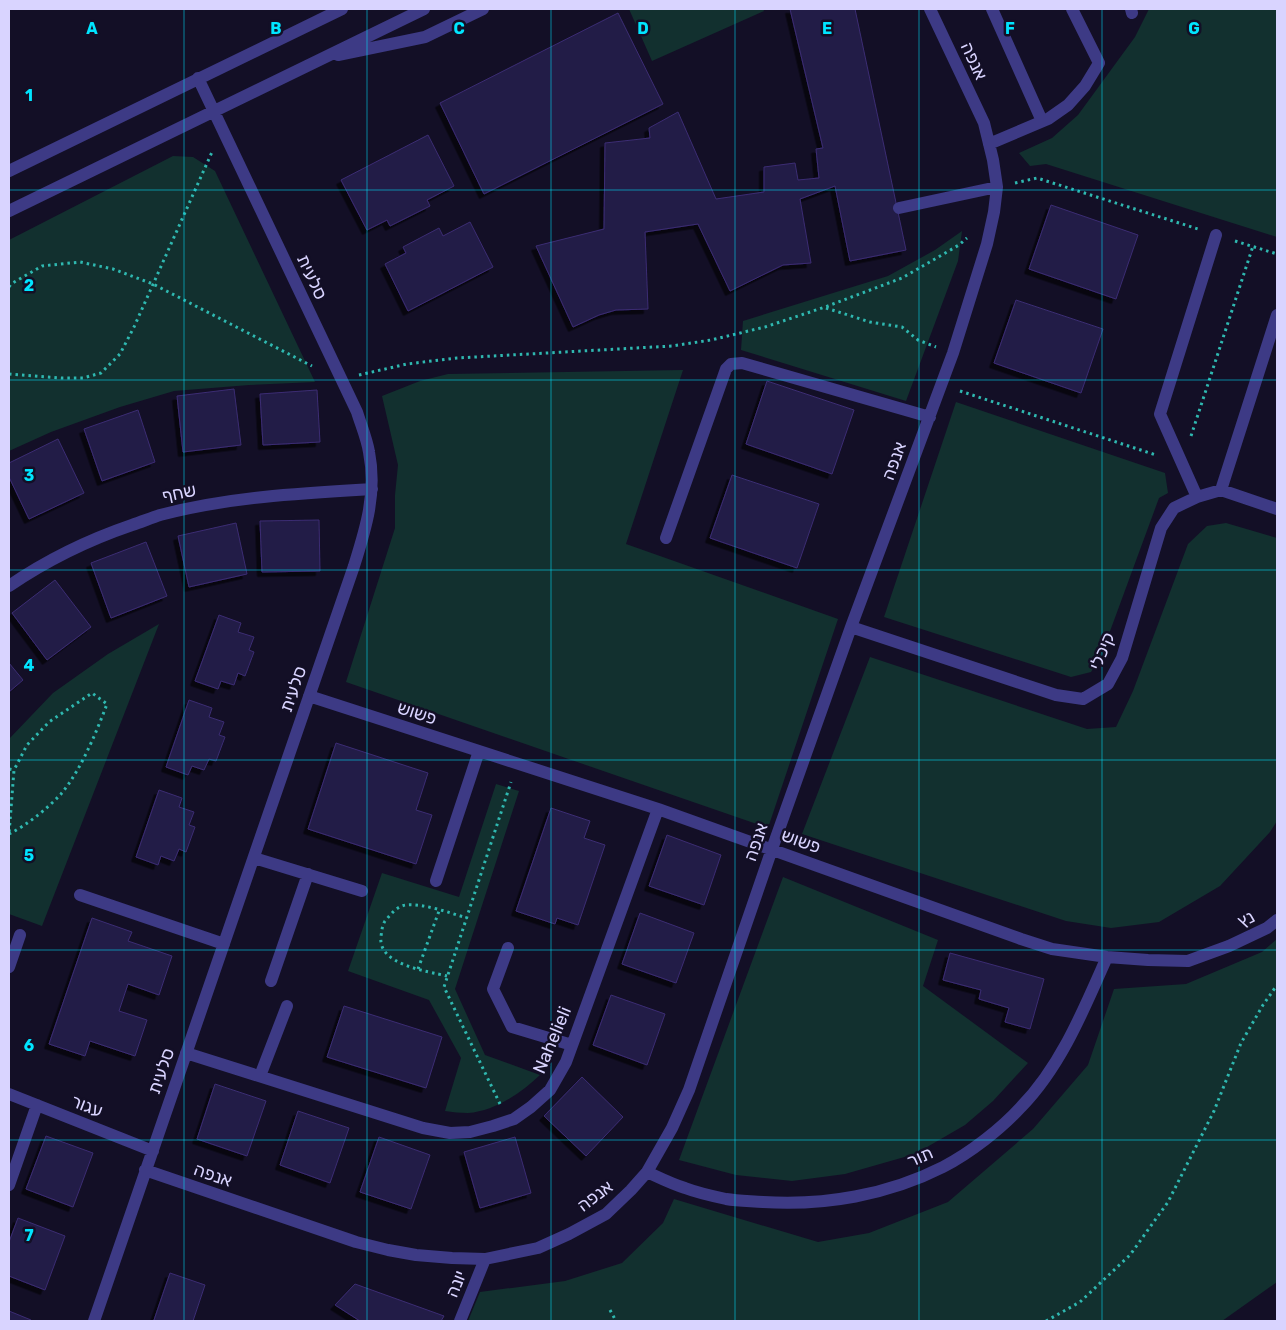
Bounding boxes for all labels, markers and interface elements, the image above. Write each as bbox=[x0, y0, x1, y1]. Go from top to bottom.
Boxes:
text: A bbox=[86, 19, 98, 38]
text: B bbox=[270, 19, 282, 38]
text: C bbox=[453, 19, 465, 38]
text: D bbox=[637, 19, 649, 38]
text: E bbox=[822, 19, 832, 38]
text: F bbox=[1005, 19, 1015, 38]
text: G bbox=[1188, 19, 1200, 38]
street label: אנפה bbox=[956, 39, 992, 83]
text: 1 bbox=[25, 86, 33, 105]
street label: סלעית bbox=[292, 251, 332, 303]
text: 2 bbox=[24, 276, 34, 295]
street label: אנפה bbox=[877, 439, 911, 483]
text: 3 bbox=[24, 466, 34, 485]
street label: שחף bbox=[160, 479, 198, 507]
street label: קיכלי bbox=[1084, 629, 1120, 673]
text: 4 bbox=[24, 656, 35, 675]
street label: סלעית bbox=[275, 663, 311, 715]
street label: פשוש bbox=[394, 696, 440, 730]
street label: אנפה bbox=[739, 820, 773, 864]
street label: פשוש bbox=[778, 824, 824, 858]
text: 5 bbox=[24, 846, 34, 865]
street label: נץ bbox=[1234, 906, 1258, 932]
street label: Nahelieli bbox=[528, 1003, 576, 1077]
text: 6 bbox=[24, 1036, 34, 1055]
street label: סלעית bbox=[143, 1045, 179, 1097]
street label: עגור bbox=[68, 1090, 106, 1122]
street label: תור bbox=[904, 1142, 936, 1172]
street label: אנפה bbox=[191, 1158, 235, 1192]
street label: אנפה bbox=[573, 1175, 617, 1217]
text: 7 bbox=[24, 1226, 34, 1245]
street label: יונה bbox=[441, 1267, 471, 1301]

